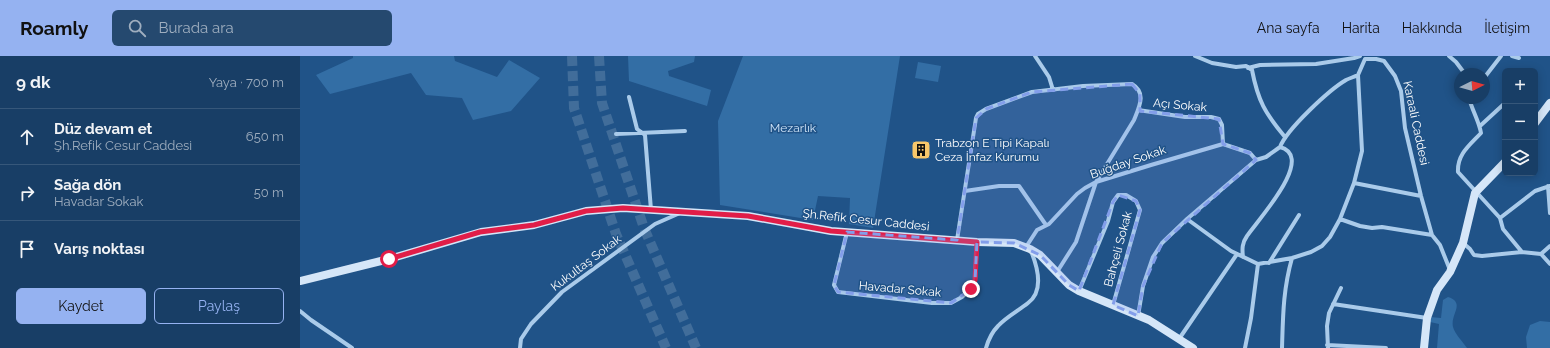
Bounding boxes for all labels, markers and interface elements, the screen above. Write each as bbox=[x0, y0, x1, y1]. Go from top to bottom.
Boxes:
search box bbox=[112, 10, 392, 46]
text: Roamly bbox=[20, 17, 88, 39]
icon: search bbox=[126, 17, 148, 39]
text: Burada ara bbox=[158, 19, 234, 37]
text: Ana sayfa bbox=[1257, 20, 1320, 36]
text: Harita bbox=[1342, 20, 1380, 36]
text: Hakkında bbox=[1402, 20, 1462, 36]
text: İletişim bbox=[1484, 20, 1530, 36]
north arrow bbox=[1454, 68, 1490, 104]
map controls bbox=[1502, 68, 1538, 176]
button: + bbox=[1502, 68, 1538, 104]
text: 9 dk bbox=[16, 72, 51, 92]
text: Yaya · 700 m bbox=[209, 75, 284, 90]
street label: Karaali Caddesi bbox=[1400, 80, 1432, 166]
street label: Açı Sokak bbox=[1153, 96, 1208, 114]
button: − bbox=[1502, 104, 1538, 140]
text: Düz devam et bbox=[54, 120, 152, 138]
park label: Mezarlık bbox=[770, 121, 817, 135]
icon: ahead bbox=[16, 126, 38, 148]
text: 650 m bbox=[246, 129, 284, 144]
place label: Trabzon E Tipi Kapalı Ceza İnfaz Kurumu bbox=[935, 136, 1049, 164]
text: Şh.Refik Cesur Caddesi bbox=[54, 138, 192, 153]
building icon: Trabzon E Tipi Kapalı Ceza İnfaz Kurumu bbox=[910, 139, 932, 161]
button: layers bbox=[1502, 140, 1538, 176]
street label: Buğday Sokak bbox=[1088, 142, 1168, 182]
text: Sağa dön bbox=[54, 176, 121, 194]
icon: right bbox=[16, 182, 38, 204]
text: 50 m bbox=[254, 185, 284, 200]
text: Havadar Sokak bbox=[54, 194, 143, 209]
street label: Şh.Refik Cesur Caddesi bbox=[802, 206, 930, 234]
street label: Bahçeli Sokak bbox=[1101, 209, 1135, 288]
street label: Kukultaş Sokak bbox=[548, 232, 624, 294]
icon: arrive bbox=[16, 238, 38, 260]
text: Varış noktası bbox=[54, 240, 145, 258]
route start bbox=[380, 250, 398, 268]
street label: Havadar Sokak bbox=[858, 278, 942, 300]
route end bbox=[962, 280, 980, 298]
button: Kaydet bbox=[16, 288, 146, 324]
button: Paylaş bbox=[154, 288, 284, 324]

